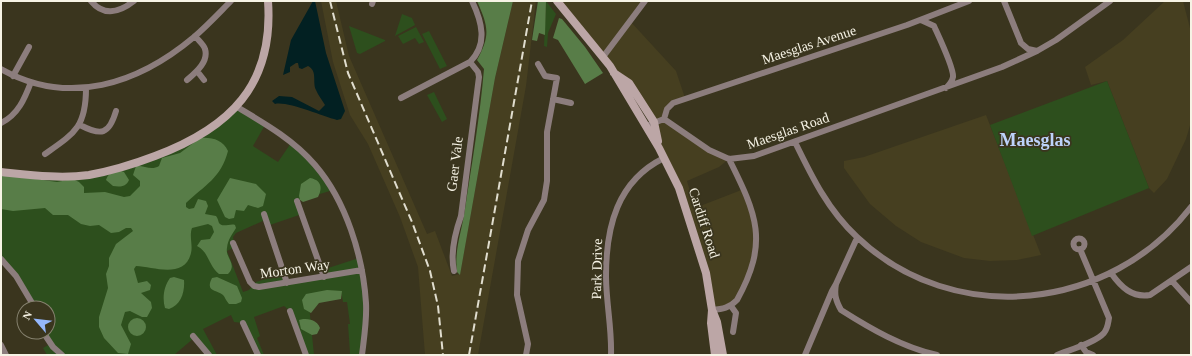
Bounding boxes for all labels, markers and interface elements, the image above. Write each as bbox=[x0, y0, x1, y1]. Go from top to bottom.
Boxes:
street label: Maesglas Avenue bbox=[760, 23, 858, 67]
street label: Maesglas Road bbox=[745, 110, 831, 152]
district label: Maesglas bbox=[1000, 130, 1071, 150]
street label: Gaer Vale bbox=[444, 136, 466, 192]
street label: Cardiff Road bbox=[686, 186, 722, 260]
street label: Park Drive bbox=[589, 238, 605, 300]
street label: Morton Way bbox=[259, 257, 331, 281]
north arrow bbox=[16, 300, 56, 340]
text: N bbox=[20, 309, 34, 322]

